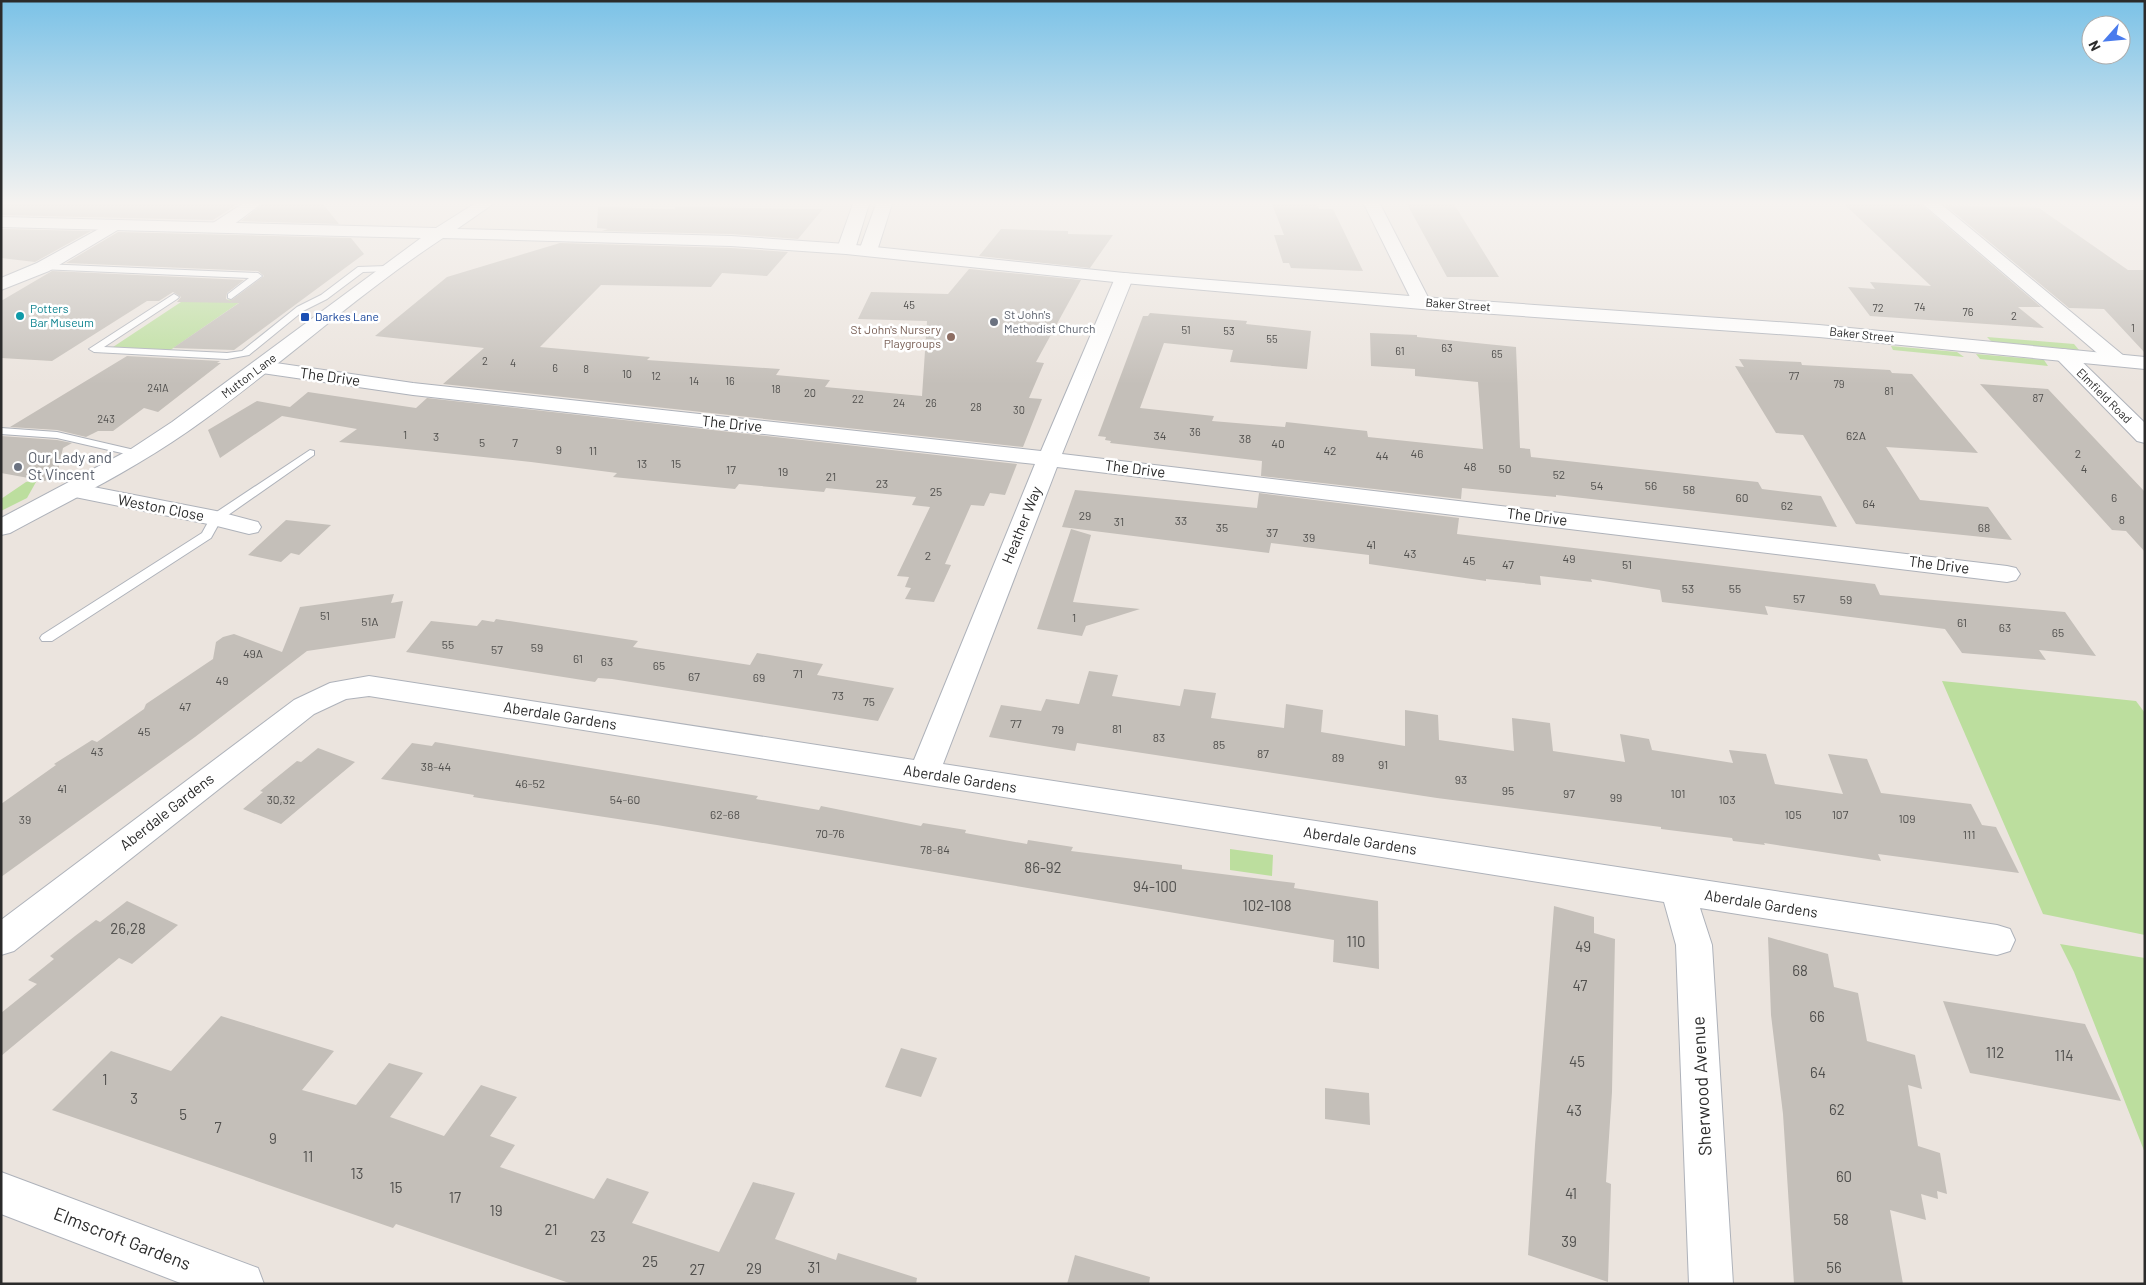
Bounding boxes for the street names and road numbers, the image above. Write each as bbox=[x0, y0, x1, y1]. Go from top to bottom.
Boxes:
street label: Baker Street bbox=[1425, 295, 1491, 313]
street label: Baker Street bbox=[1829, 324, 1895, 344]
street label: Mutton Lane bbox=[218, 350, 278, 400]
street label: The Drive bbox=[299, 363, 362, 389]
street label: Elmfield Road bbox=[2074, 365, 2135, 426]
street label: The Drive bbox=[701, 411, 763, 435]
street label: The Drive bbox=[1104, 455, 1166, 481]
street label: Heather Way bbox=[997, 483, 1045, 566]
street label: Weston Close bbox=[116, 490, 206, 524]
street label: The Drive bbox=[1506, 503, 1568, 529]
street label: The Drive bbox=[1908, 551, 1970, 577]
street label: Aberdale Gardens bbox=[502, 697, 618, 733]
street label: Aberdale Gardens bbox=[902, 760, 1018, 796]
street label: Aberdale Gardens bbox=[116, 769, 217, 854]
street label: Aberdale Gardens bbox=[1302, 822, 1418, 858]
street label: Aberdale Gardens bbox=[1703, 885, 1819, 921]
street label: Sherwood Avenue bbox=[1686, 1016, 1716, 1156]
street label: Elmscroft Gardens bbox=[51, 1202, 194, 1274]

